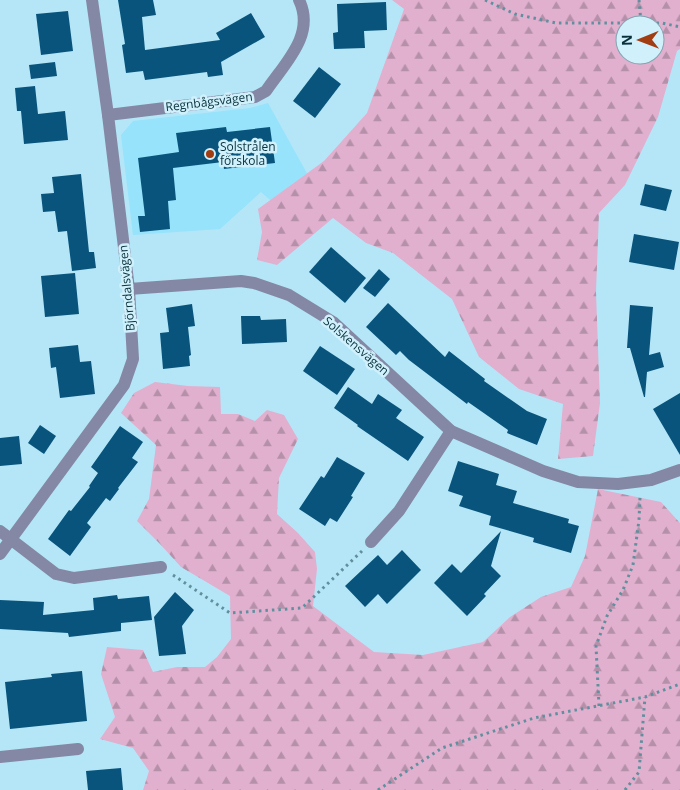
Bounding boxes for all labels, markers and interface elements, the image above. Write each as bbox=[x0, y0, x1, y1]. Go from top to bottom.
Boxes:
north arrow bbox=[615, 15, 665, 65]
text: N bbox=[617, 34, 636, 46]
street label: Regnbågsvägen bbox=[164, 88, 253, 115]
place label: Solstrålen förskola bbox=[220, 138, 276, 169]
marker: Solstrålen förskola bbox=[204, 148, 216, 160]
street label: Björndalsvägen bbox=[114, 244, 139, 332]
street label: Solskensvägen bbox=[320, 312, 393, 379]

